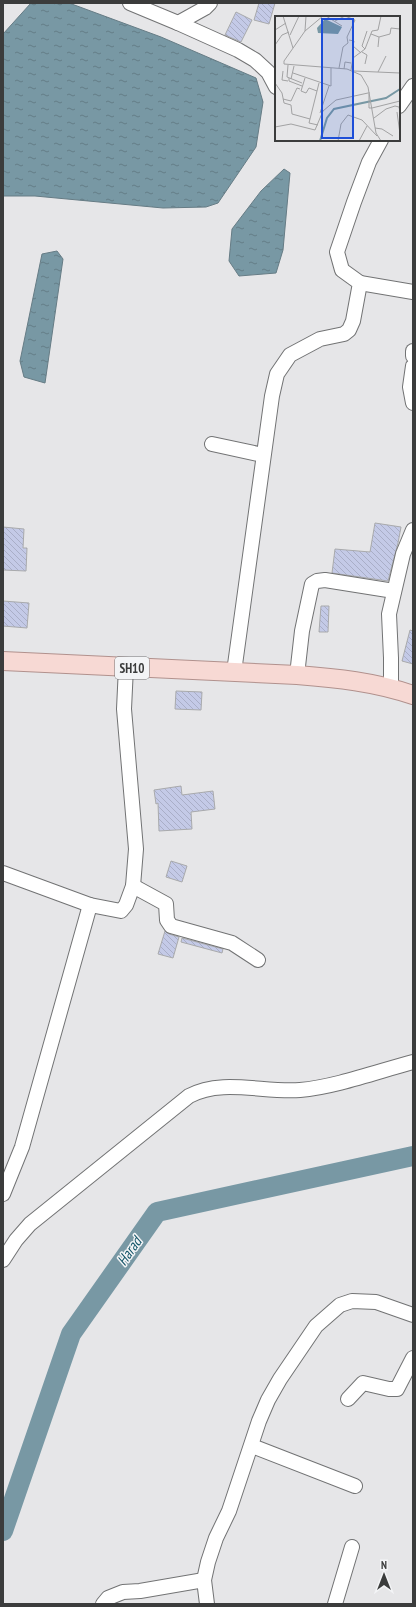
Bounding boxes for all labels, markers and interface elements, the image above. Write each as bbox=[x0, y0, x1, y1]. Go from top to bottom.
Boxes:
inset map bbox=[275, 16, 400, 141]
road number: SH10 bbox=[115, 657, 149, 679]
water label: Harad bbox=[112, 1231, 147, 1269]
north arrow bbox=[364, 1555, 404, 1595]
text: N bbox=[381, 1558, 387, 1572]

